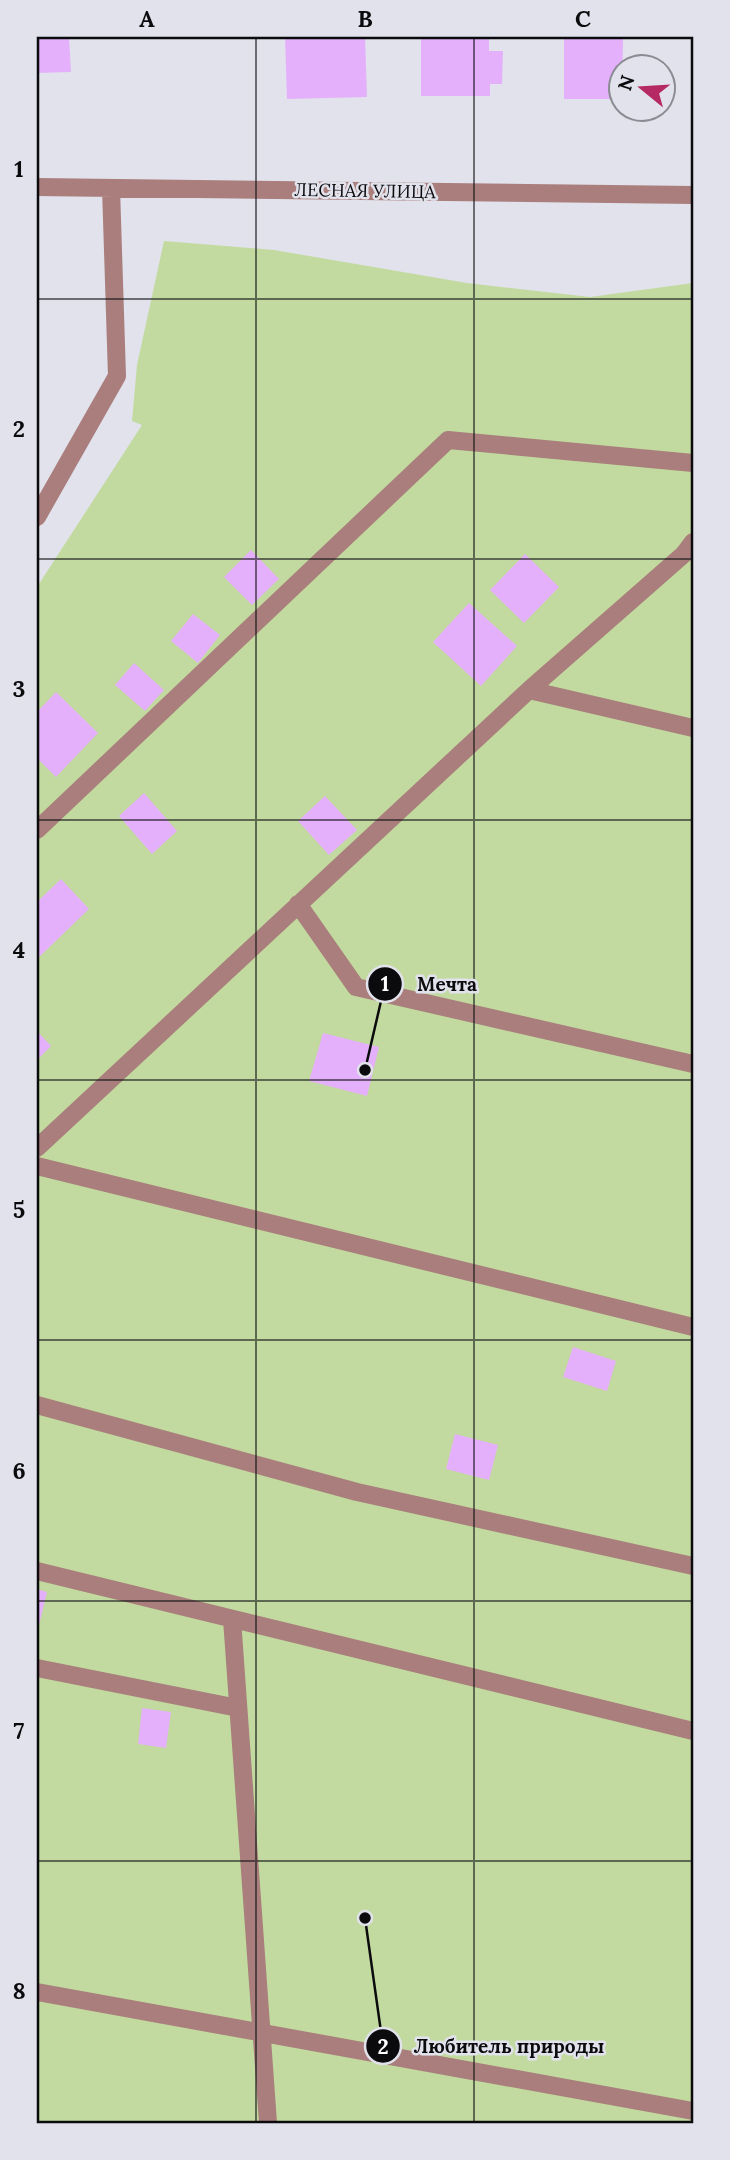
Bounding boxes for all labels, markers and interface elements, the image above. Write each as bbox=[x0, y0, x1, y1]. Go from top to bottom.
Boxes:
text: A bbox=[139, 4, 155, 33]
text: B bbox=[357, 4, 373, 33]
text: C bbox=[575, 4, 591, 33]
north arrow bbox=[608, 52, 678, 122]
text: N bbox=[612, 72, 640, 93]
text: 1 bbox=[14, 154, 24, 183]
street label: ЛЕСНАЯ УЛИЦА bbox=[294, 178, 436, 203]
text: 2 bbox=[13, 414, 25, 443]
text: 3 bbox=[13, 674, 25, 703]
text: 4 bbox=[13, 935, 25, 964]
callout: Мечта bbox=[368, 964, 491, 1004]
text: 1 bbox=[381, 970, 389, 997]
text: Мечта bbox=[417, 972, 477, 996]
text: 5 bbox=[13, 1195, 25, 1224]
text: 6 bbox=[12, 1456, 26, 1485]
text: 7 bbox=[14, 1716, 25, 1745]
text: 8 bbox=[12, 1976, 26, 2005]
callout: Любитель природы bbox=[365, 2026, 619, 2066]
text: 2 bbox=[377, 2033, 389, 2060]
text: Любитель природы bbox=[414, 2034, 604, 2058]

